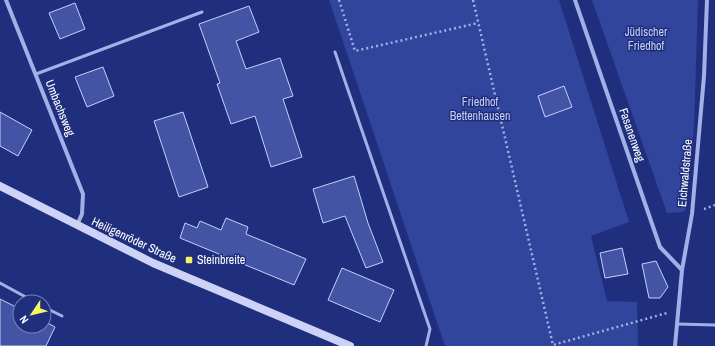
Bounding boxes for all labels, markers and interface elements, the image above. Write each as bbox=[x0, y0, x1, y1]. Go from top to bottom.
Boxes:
park label: Jüdischer Friedhof bbox=[625, 24, 668, 54]
street label: Umbachsweg bbox=[41, 77, 79, 139]
park label: Friedhof Bettenhausen bbox=[450, 94, 510, 124]
street label: Fasanenweg bbox=[615, 106, 649, 165]
street label: Eichwaldstraße bbox=[674, 139, 696, 207]
street label: Heiligenröder Straße bbox=[89, 213, 179, 267]
place label: Steinbreite bbox=[197, 252, 245, 268]
marker: Steinbreite bbox=[184, 255, 194, 265]
north arrow bbox=[12, 294, 52, 334]
text: N bbox=[16, 313, 31, 326]

